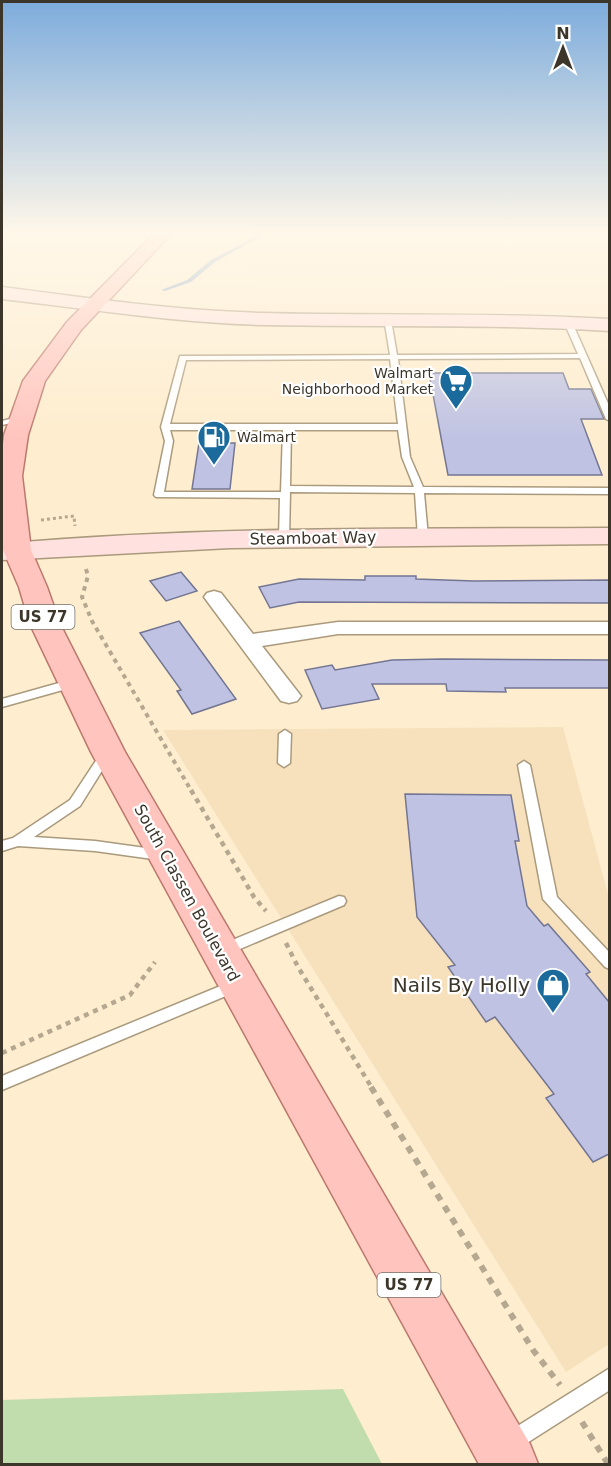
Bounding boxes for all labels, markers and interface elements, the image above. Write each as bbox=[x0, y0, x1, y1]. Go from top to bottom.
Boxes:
north arrow bbox=[533, 18, 593, 78]
text: N bbox=[556, 24, 570, 43]
supermarket icon: Walmart Neighborhood Market bbox=[438, 363, 474, 410]
place label: Walmart Neighborhood Market bbox=[282, 365, 434, 397]
fuel station icon: Walmart bbox=[196, 419, 232, 466]
place label: Walmart bbox=[237, 429, 296, 445]
street label: Steamboat Way bbox=[249, 527, 377, 549]
road number: US 77 bbox=[12, 605, 74, 629]
street label: South Classen Boulevard bbox=[130, 801, 244, 985]
shop icon: Nails By Holly bbox=[535, 967, 571, 1014]
place label: Nails By Holly bbox=[393, 973, 530, 997]
road number: US 77 bbox=[378, 1273, 440, 1297]

